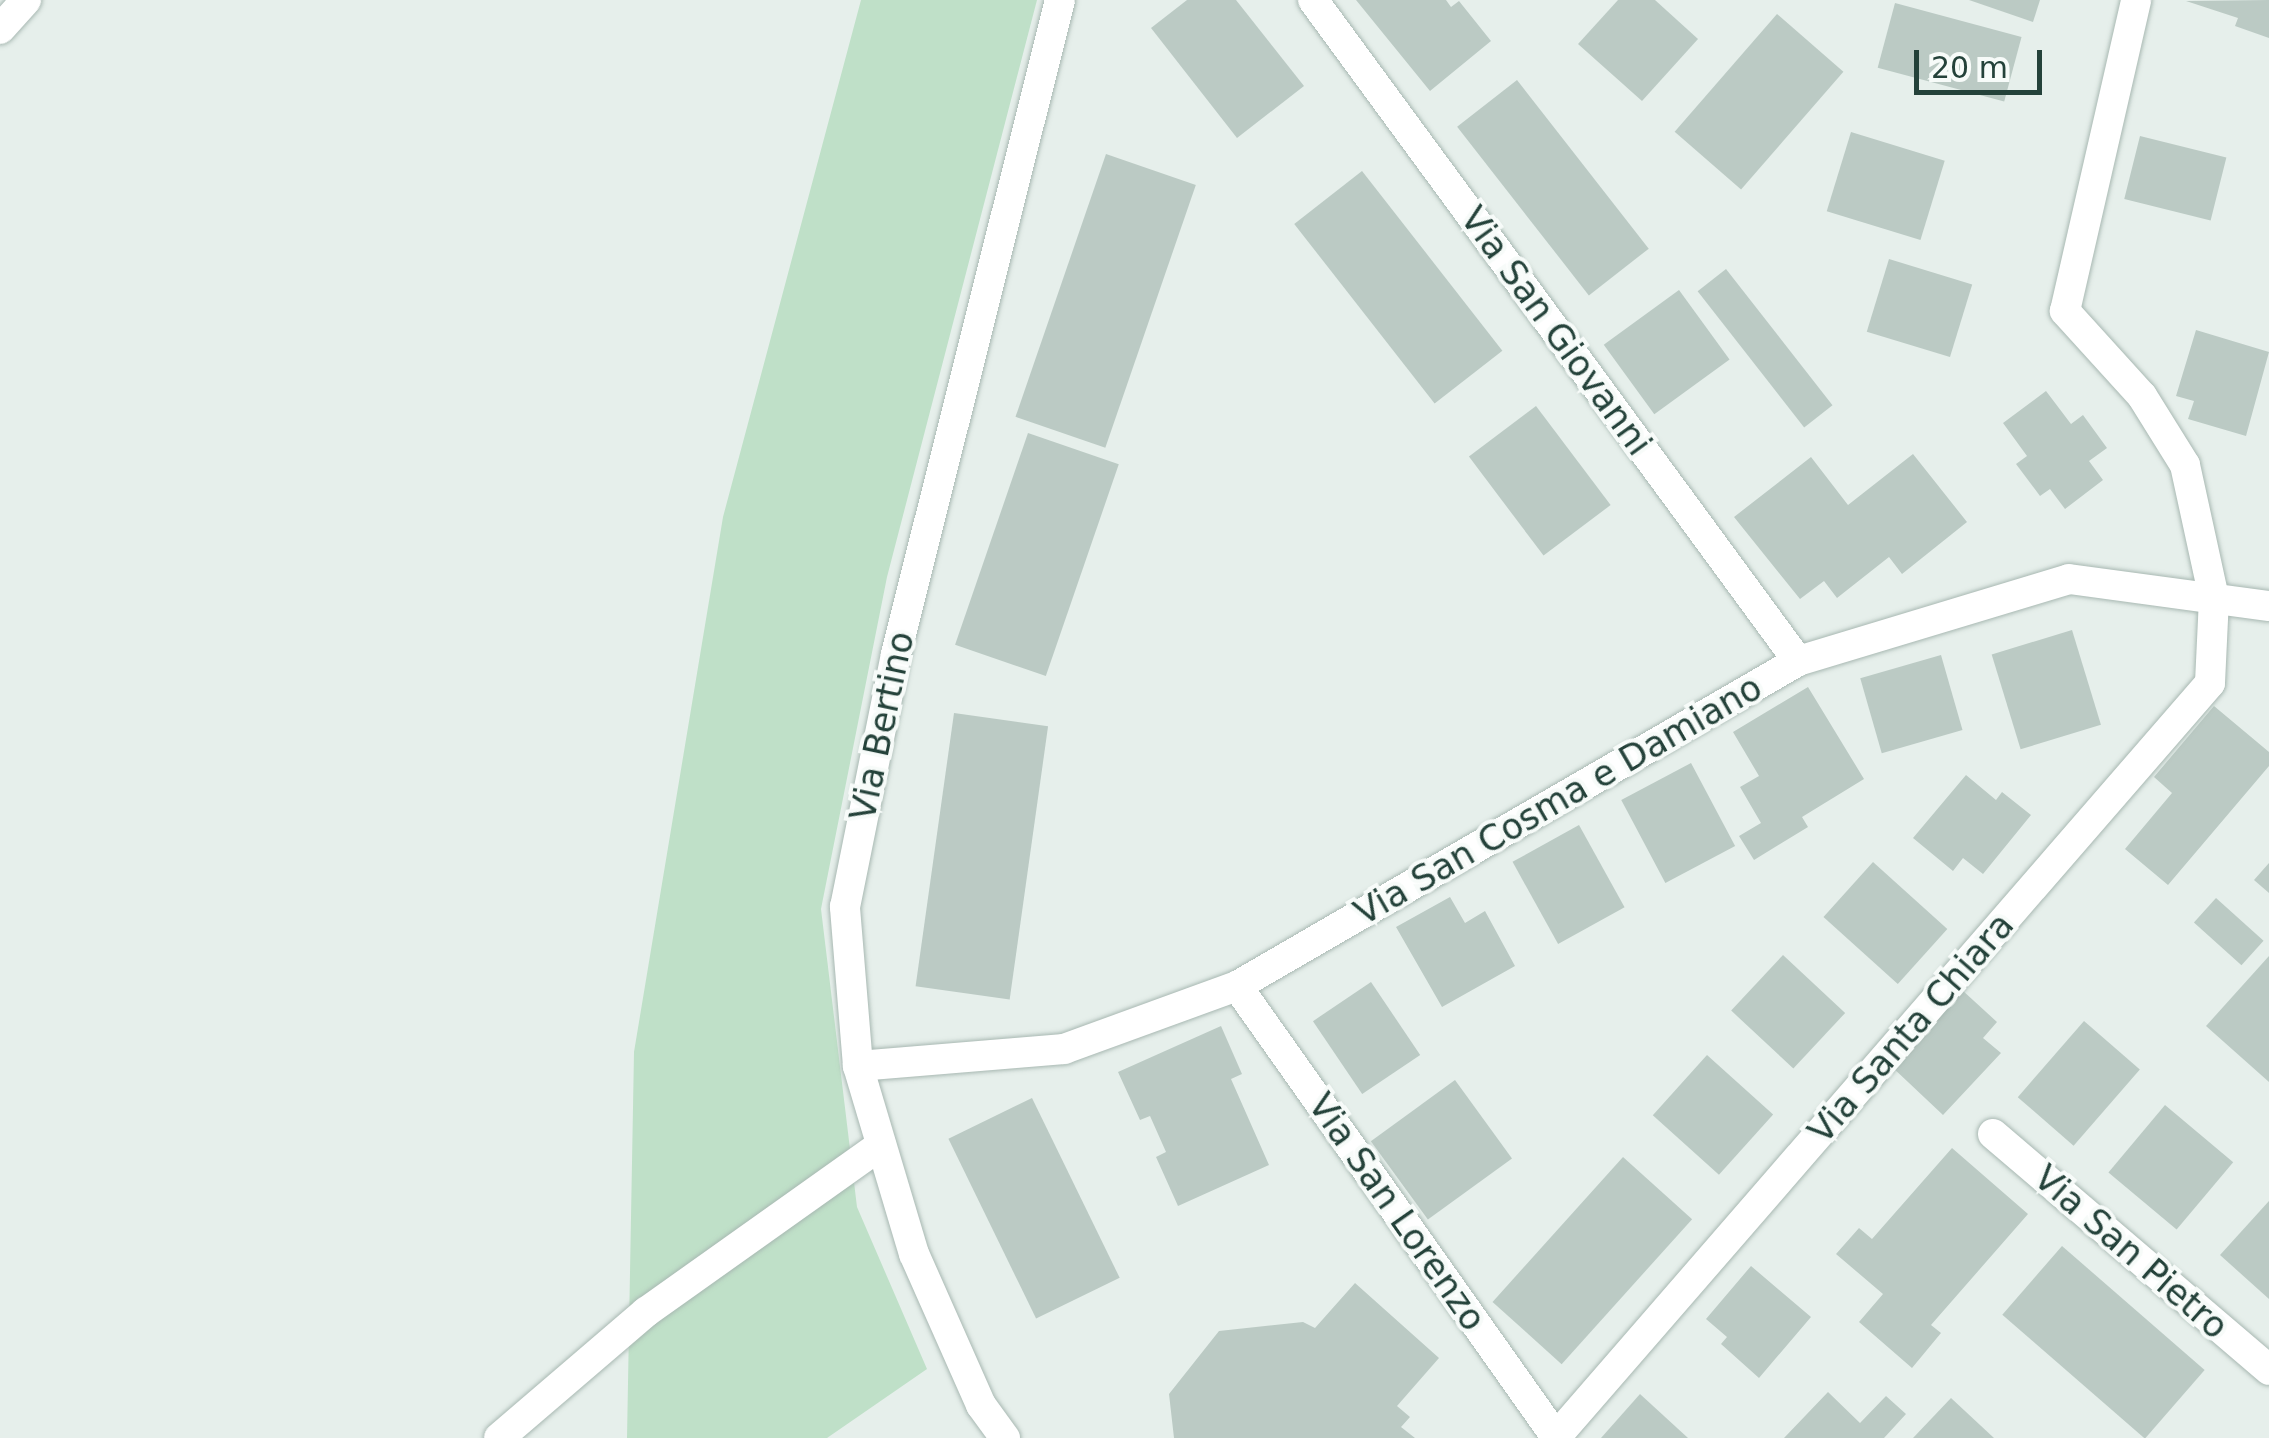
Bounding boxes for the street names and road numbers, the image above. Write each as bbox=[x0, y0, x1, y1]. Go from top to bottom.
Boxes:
street label: Via San Giovanni bbox=[1452, 199, 1660, 463]
street label: Via Bertino bbox=[841, 628, 923, 824]
street label: Via San Cosma e Damiano bbox=[1347, 666, 1769, 934]
street label: Via Santa Chiara bbox=[1800, 904, 2022, 1152]
street label: Via San Lorenzo bbox=[1300, 1085, 1494, 1339]
street label: Via San Pietro bbox=[2026, 1157, 2236, 1347]

